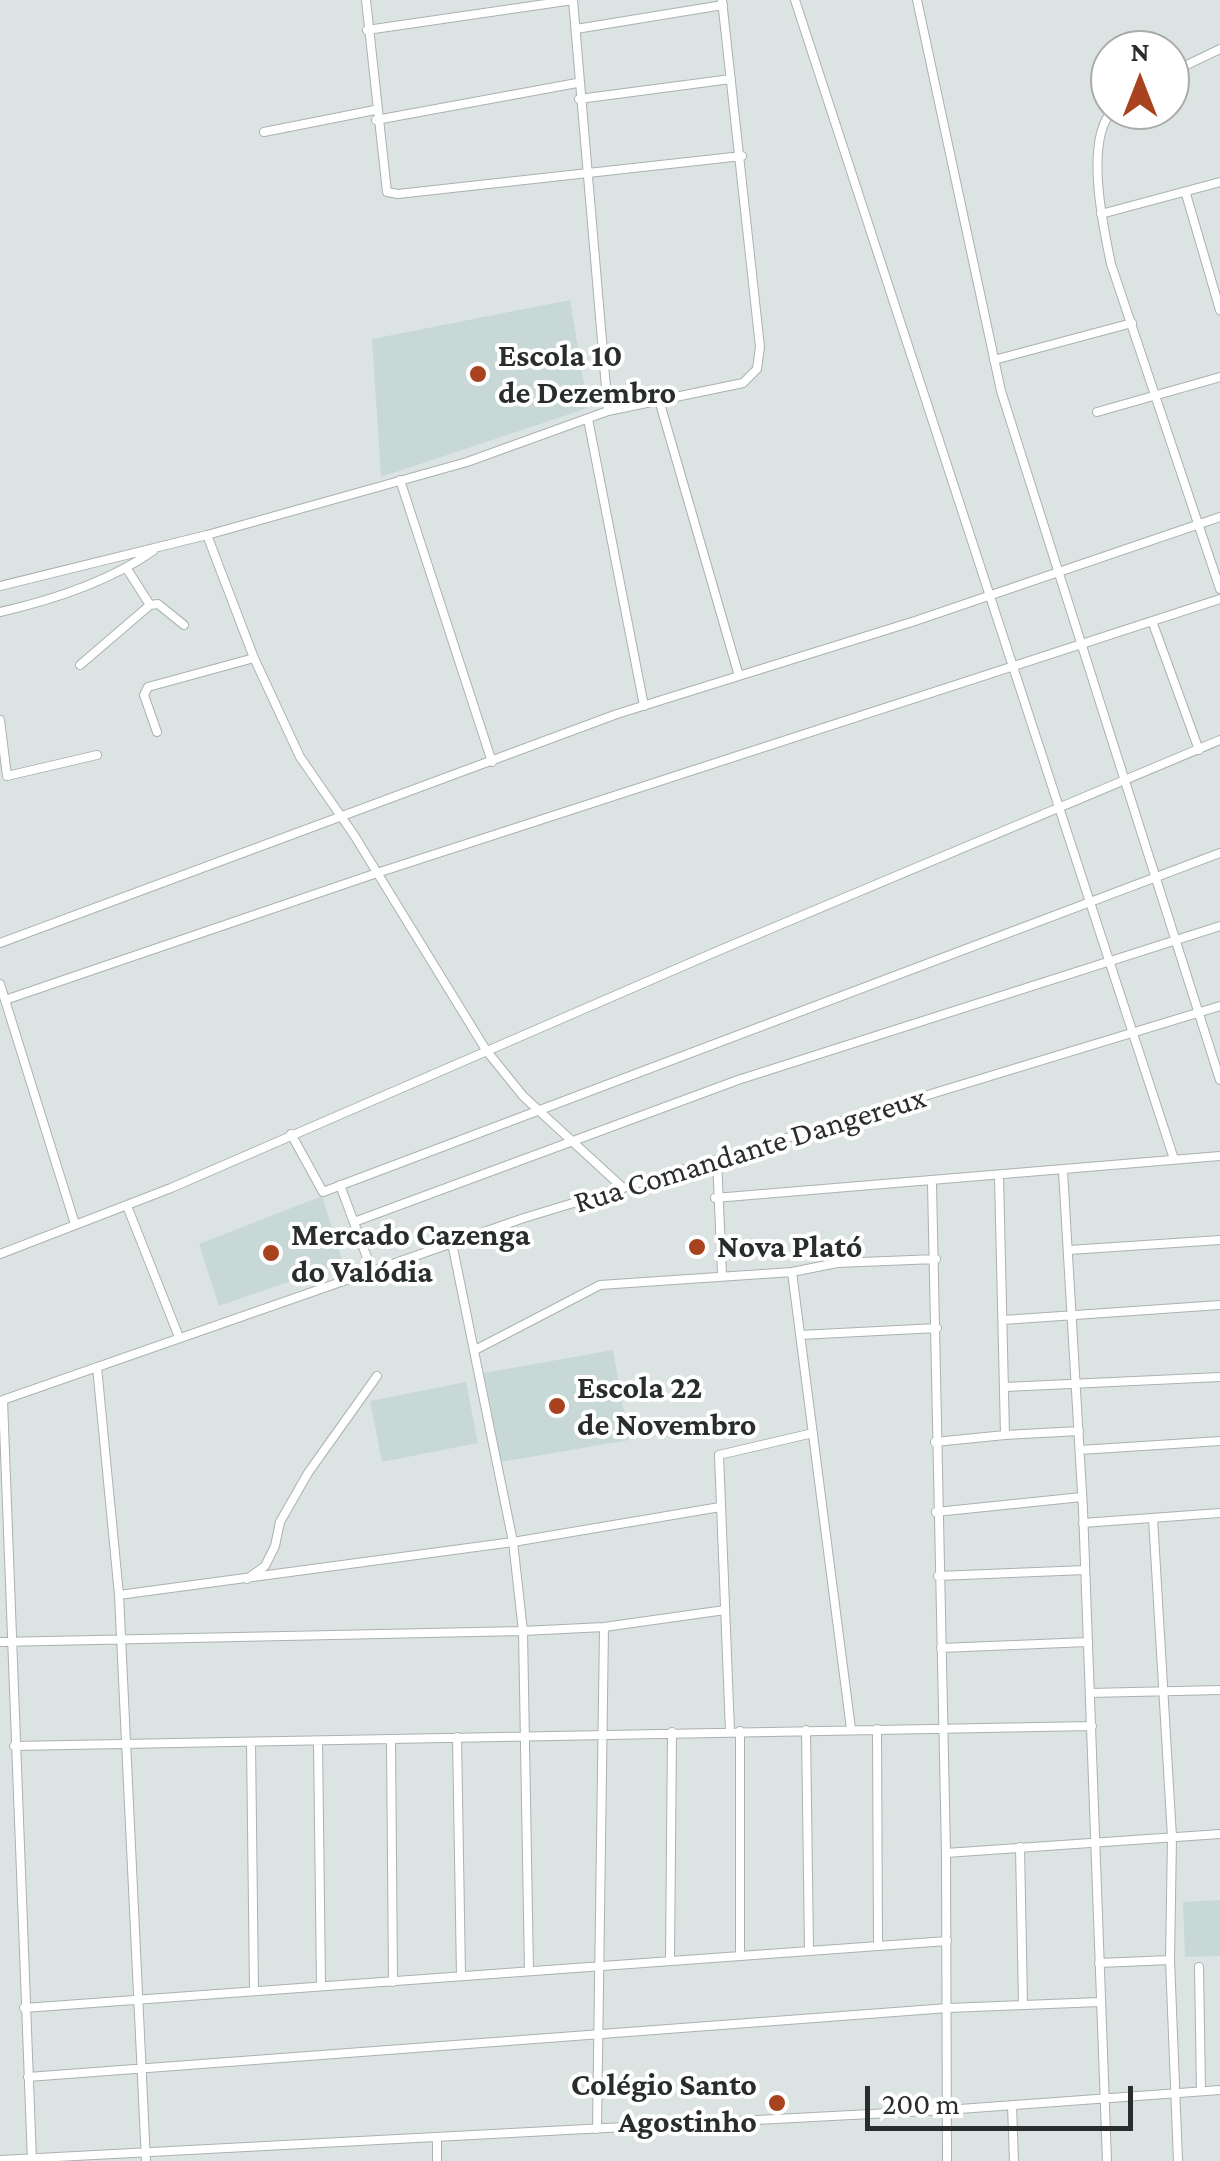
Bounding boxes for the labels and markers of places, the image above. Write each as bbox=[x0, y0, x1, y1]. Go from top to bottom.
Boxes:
place label: Escola 10 de Dezembro bbox=[498, 337, 676, 412]
marker: Escola 10 de Dezembro bbox=[467, 363, 489, 385]
place label: Mercado Cazenga do Valódia bbox=[291, 1216, 530, 1291]
place label: Nova Plató bbox=[717, 1228, 862, 1266]
marker: Nova Plató bbox=[686, 1236, 708, 1258]
marker: Mercado Cazenga do Valódia bbox=[260, 1242, 282, 1264]
place label: Escola 22 de Novembro bbox=[577, 1369, 756, 1444]
marker: Escola 22 de Novembro bbox=[546, 1395, 568, 1417]
place label: Colégio Santo Agostinho bbox=[571, 2066, 757, 2141]
marker: Colégio Santo Agostinho bbox=[766, 2092, 788, 2114]

